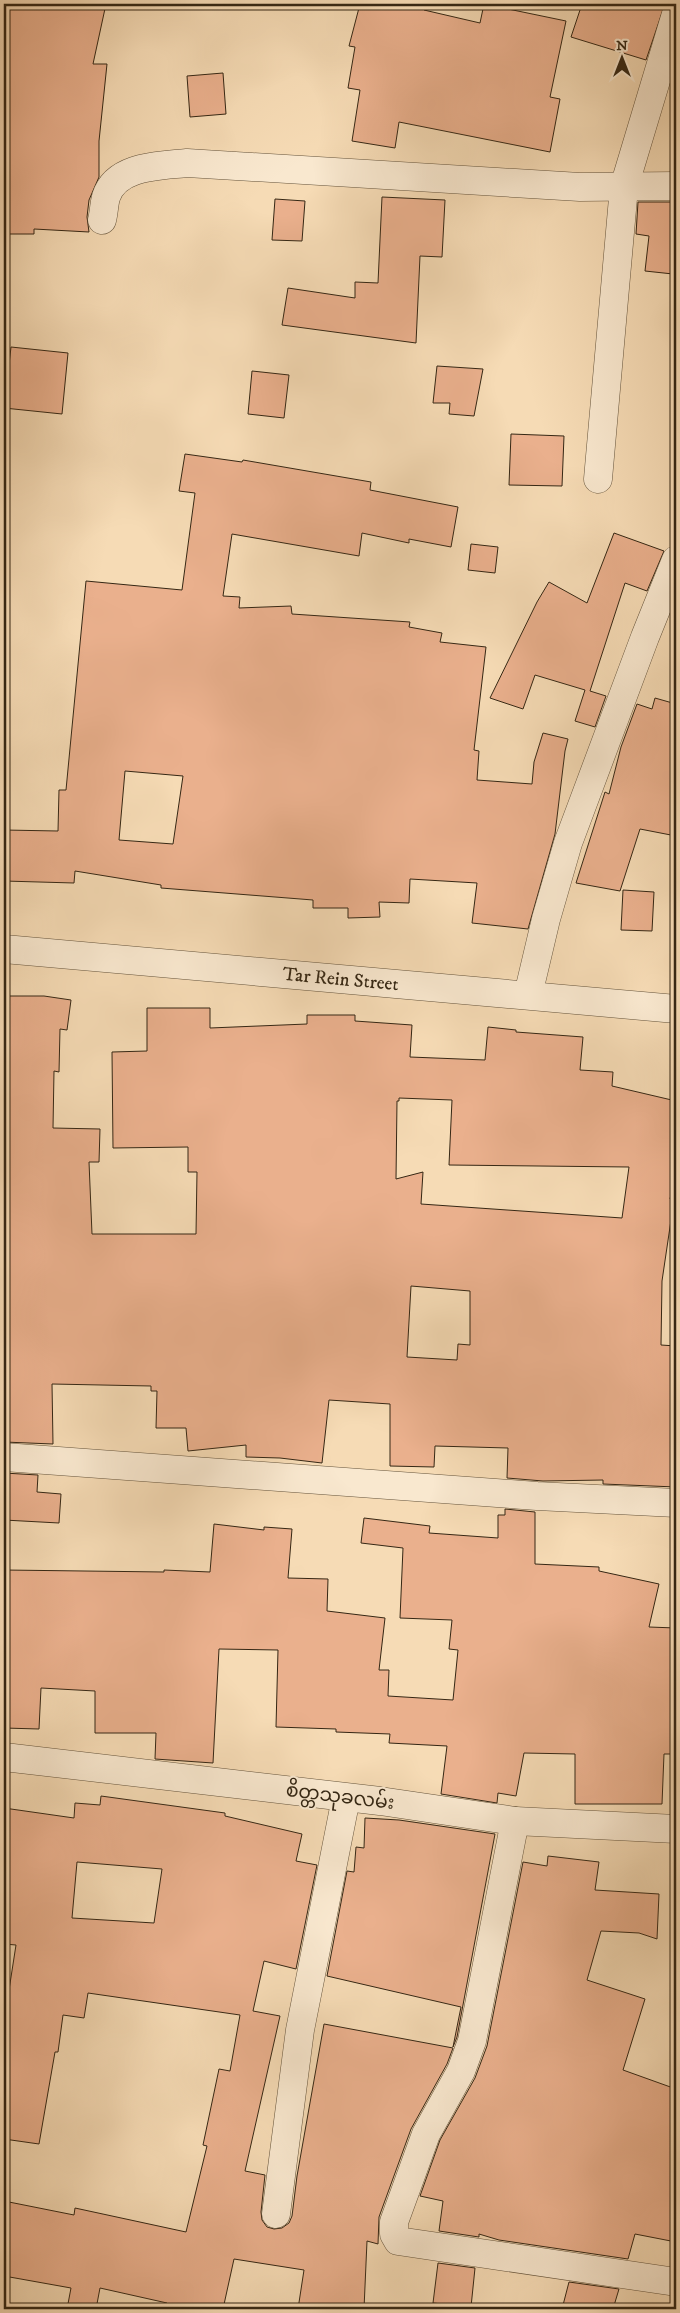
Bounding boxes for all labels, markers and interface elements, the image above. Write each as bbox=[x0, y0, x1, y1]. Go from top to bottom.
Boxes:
north arrow bbox=[598, 32, 648, 82]
text: N bbox=[616, 37, 628, 55]
street label: Tar Rein Street bbox=[282, 962, 400, 996]
street label: စိတ္တသုခလမ်း bbox=[284, 1775, 396, 1819]

